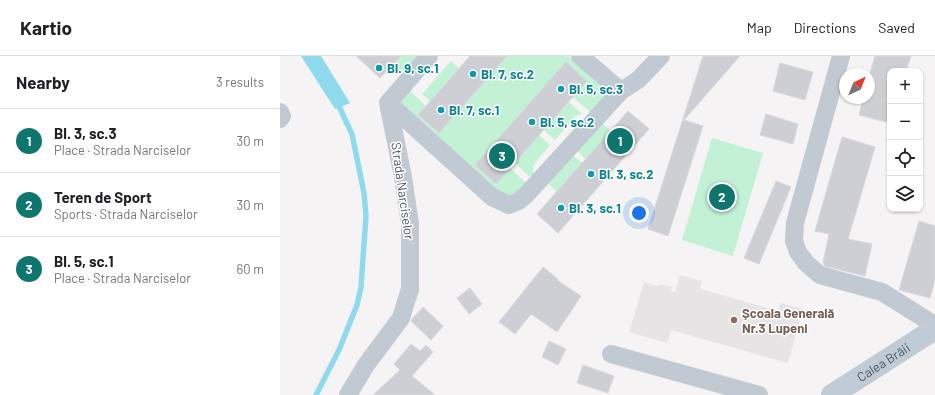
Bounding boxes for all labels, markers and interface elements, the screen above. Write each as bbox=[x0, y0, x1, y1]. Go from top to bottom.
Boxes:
text: Kartio bbox=[20, 16, 72, 39]
text: Map bbox=[747, 19, 772, 36]
text: Directions bbox=[794, 19, 856, 36]
text: Saved bbox=[878, 19, 915, 36]
place label: Bl. 9, sc.1 bbox=[387, 60, 439, 76]
marker: Bl. 9, sc.1 bbox=[374, 63, 384, 73]
place label: Bl. 7, sc.2 bbox=[481, 66, 534, 82]
north arrow bbox=[839, 68, 875, 104]
map controls bbox=[887, 68, 923, 212]
button: + bbox=[887, 68, 923, 104]
marker: Bl. 7, sc.2 bbox=[468, 69, 478, 79]
text: Nearby bbox=[16, 72, 70, 92]
text: 3 results bbox=[216, 74, 264, 90]
place label: Bl. 5, sc.3 bbox=[569, 81, 623, 97]
marker: Bl. 5, sc.3 bbox=[556, 84, 566, 94]
place label: Bl. 7, sc.1 bbox=[449, 102, 499, 118]
button: − bbox=[887, 104, 923, 140]
marker: Bl. 7, sc.1 bbox=[436, 105, 446, 115]
place label: Bl. 5, sc.2 bbox=[540, 114, 594, 130]
marker: Bl. 5, sc.2 bbox=[527, 117, 537, 127]
text: Bl. 3, sc.3 bbox=[54, 124, 116, 142]
pin: 1 bbox=[607, 126, 633, 156]
text: 1 bbox=[27, 133, 31, 149]
text: 30 m bbox=[237, 133, 264, 149]
button: locate bbox=[887, 140, 923, 176]
street label: Strada Narciselor bbox=[388, 141, 418, 241]
pin: 3 bbox=[489, 141, 515, 171]
text: Place · Strada Narciselor bbox=[54, 142, 191, 158]
place label: Bl. 3, sc.2 bbox=[599, 166, 653, 182]
marker: Bl. 3, sc.2 bbox=[586, 169, 596, 179]
button: layers bbox=[887, 176, 923, 212]
pin: 2 bbox=[709, 182, 735, 212]
text: Teren de Sport bbox=[54, 188, 152, 206]
text: 2 bbox=[25, 197, 33, 213]
text: 30 m bbox=[237, 197, 264, 213]
place label: Bl. 3, sc.1 bbox=[569, 200, 621, 216]
marker: Bl. 3, sc.1 bbox=[556, 203, 566, 213]
your location bbox=[629, 203, 649, 223]
text: Sports · Strada Narciselor bbox=[54, 206, 198, 222]
text: Bl. 5, sc.1 bbox=[54, 252, 114, 270]
text: 3 bbox=[25, 261, 33, 277]
text: 60 m bbox=[237, 261, 264, 277]
text: Place · Strada Narciselor bbox=[54, 270, 191, 286]
place label: Școala Generală Nr.3 Lupeni bbox=[742, 305, 835, 336]
marker: Școala Generală Nr.3 Lupeni bbox=[729, 315, 739, 325]
street label: Calea Brăii bbox=[854, 339, 913, 385]

